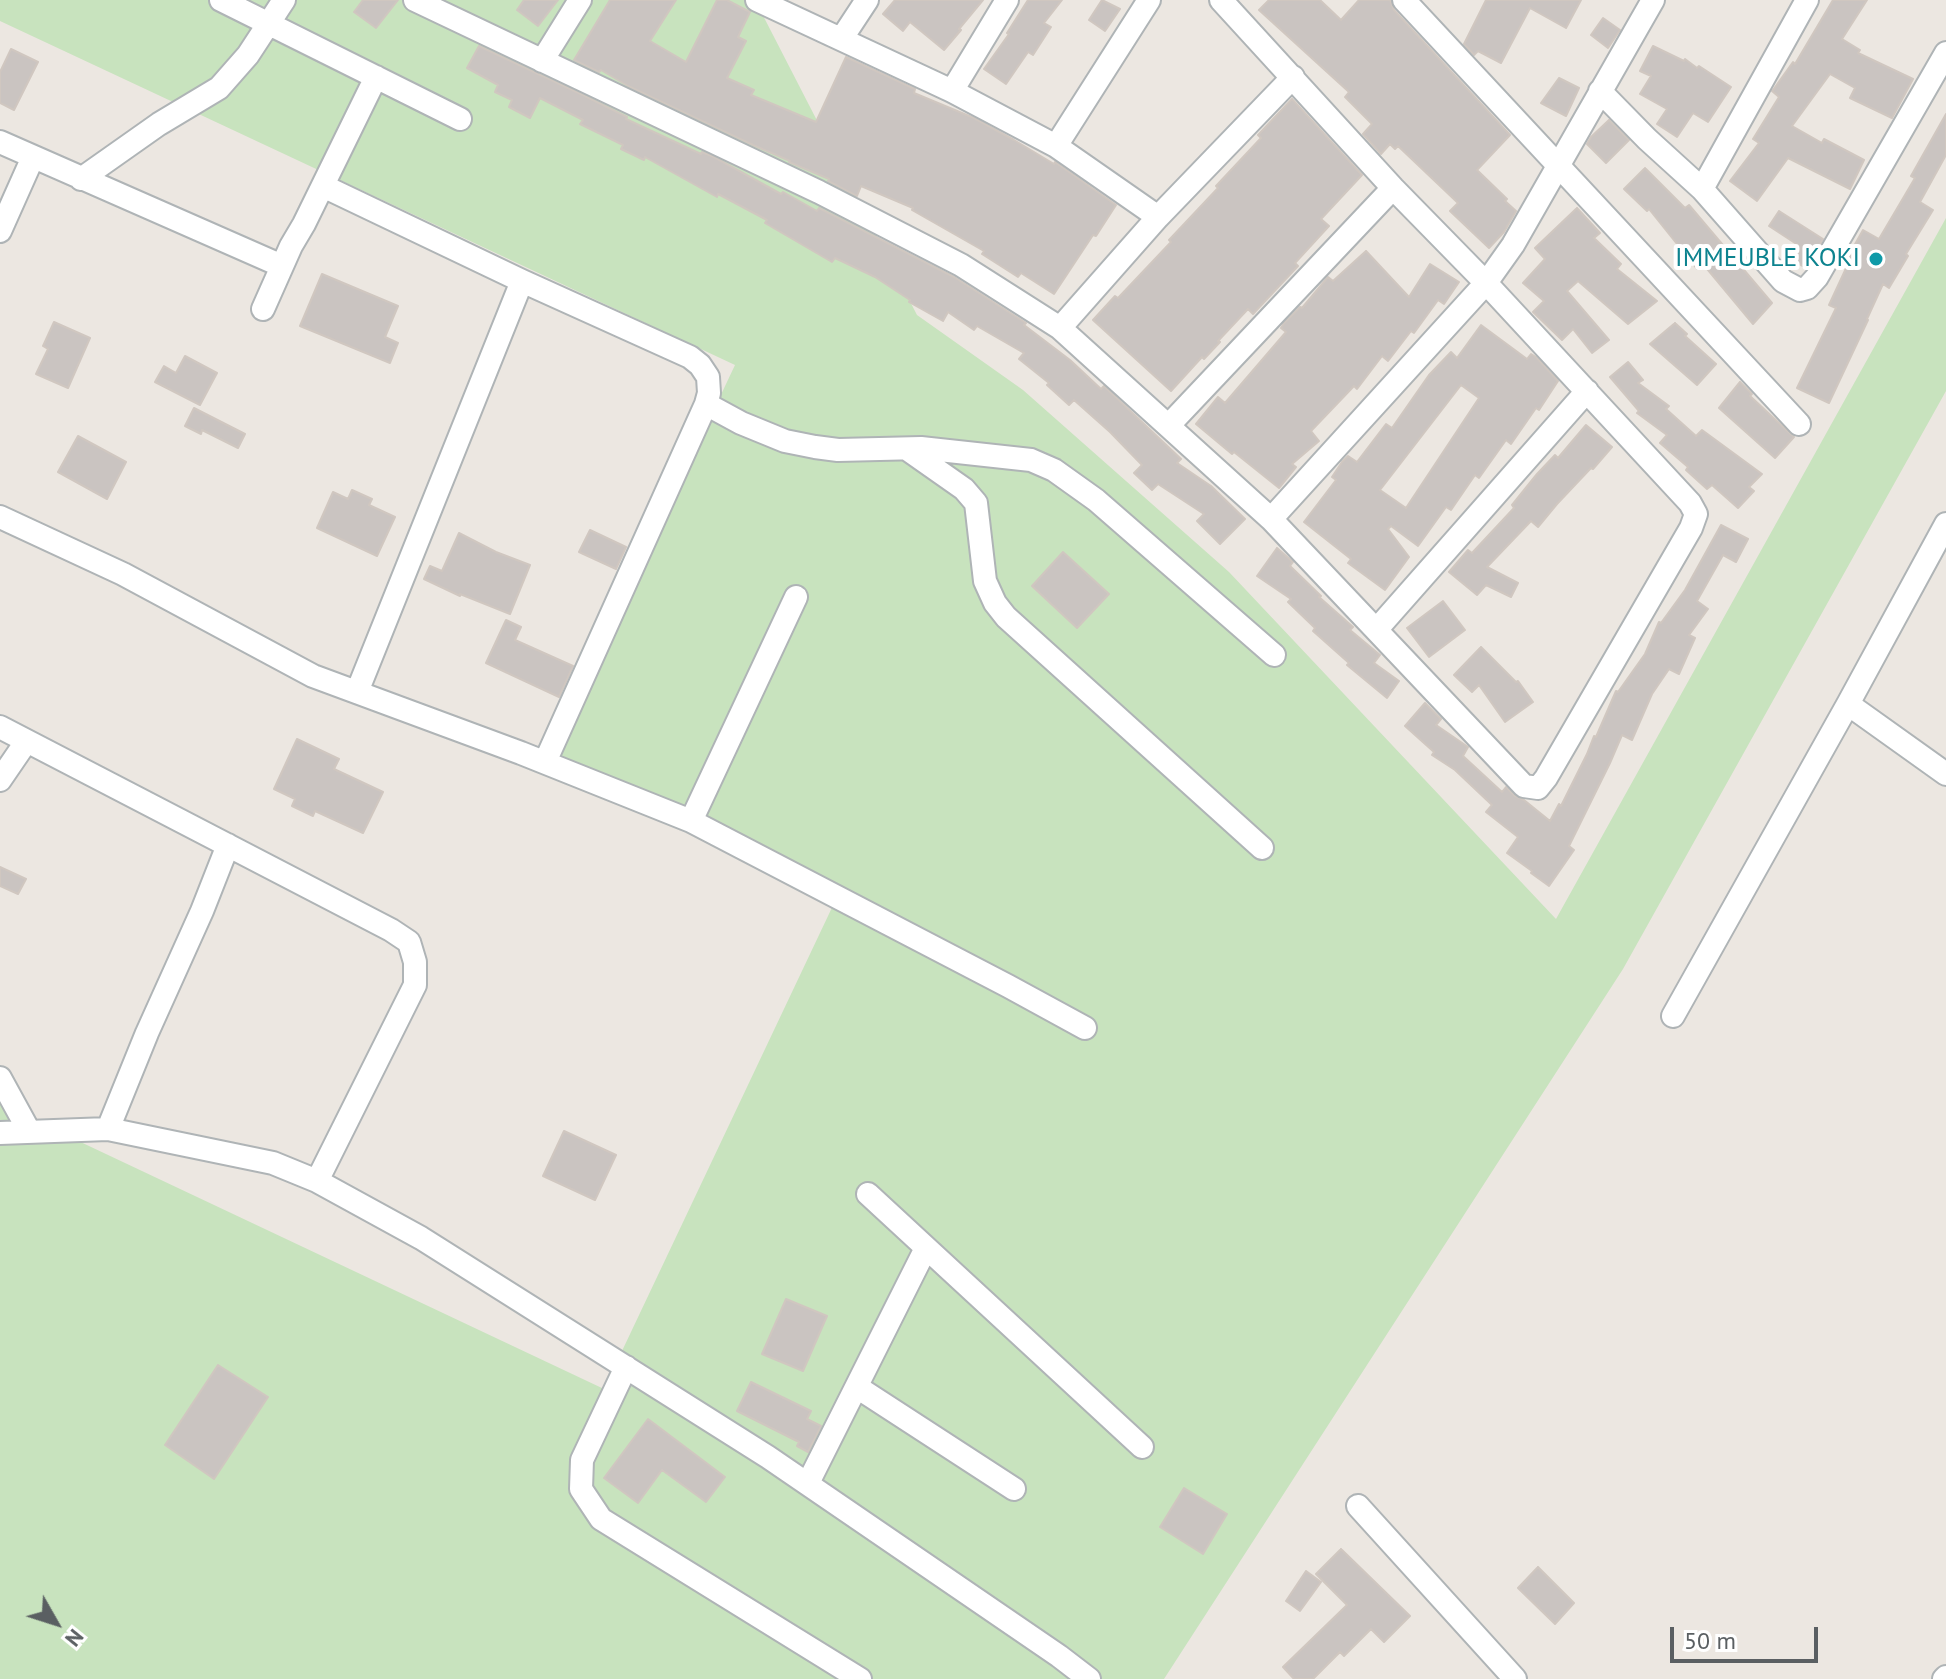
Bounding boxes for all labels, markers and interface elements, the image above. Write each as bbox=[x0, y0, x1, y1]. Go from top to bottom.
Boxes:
place label: IMMEUBLE KOKI bbox=[1675, 243, 1860, 275]
marker: IMMEUBLE KOKI bbox=[1867, 250, 1885, 268]
north arrow bbox=[16, 1583, 96, 1663]
scale bar bbox=[1674, 1611, 1822, 1661]
text: N bbox=[59, 1624, 90, 1653]
text: 50 m bbox=[1684, 1625, 1736, 1656]

